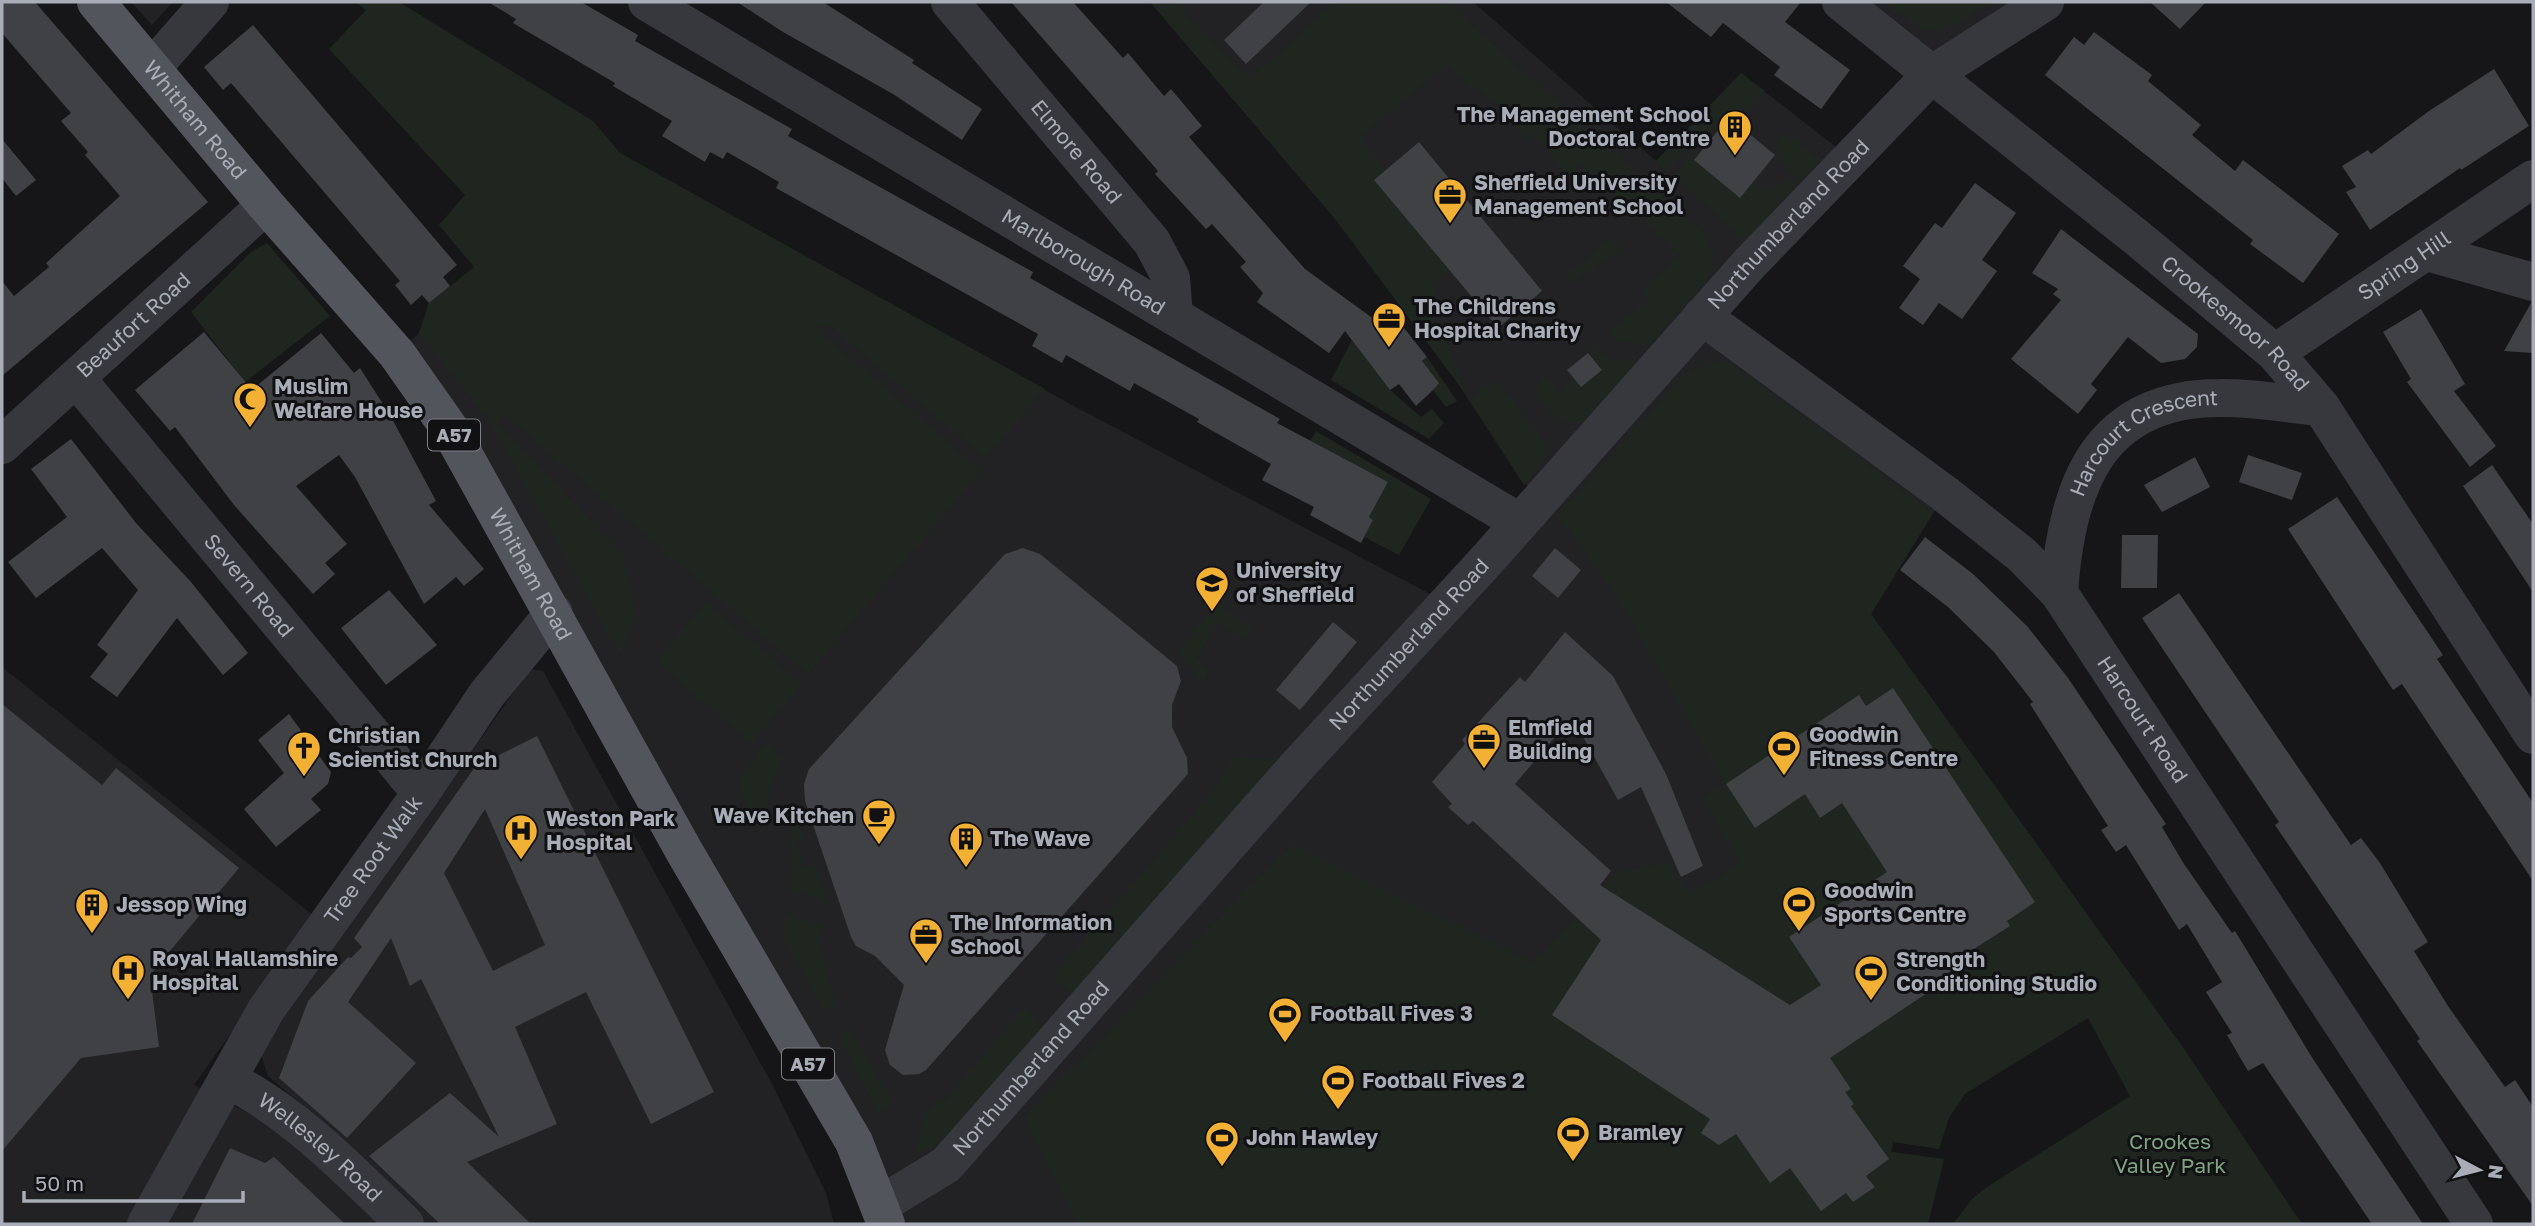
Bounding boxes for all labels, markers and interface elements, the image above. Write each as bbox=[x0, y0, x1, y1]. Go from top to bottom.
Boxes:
street label: Whitham Road bbox=[138, 55, 253, 184]
street label: Elmore Road bbox=[1026, 94, 1128, 209]
place label: The Management School Doctoral Centre bbox=[1457, 101, 1710, 151]
building icon: The Management School Doctoral Centre bbox=[1716, 108, 1754, 157]
street label: Northumberland Road bbox=[1701, 133, 1874, 314]
place label: Sheffield University Management School bbox=[1474, 169, 1683, 219]
office icon: Sheffield University Management School bbox=[1431, 176, 1469, 225]
street label: Marlborough Road bbox=[997, 202, 1170, 320]
street label: Spring Hill bbox=[2352, 224, 2455, 305]
street label: Crookesmoor Road bbox=[2156, 249, 2316, 396]
street label: Beaufort Road bbox=[71, 266, 195, 383]
place label: The Childrens Hospital Charity bbox=[1414, 293, 1581, 343]
office icon: The Childrens Hospital Charity bbox=[1370, 300, 1408, 349]
place label: Muslim Welfare House bbox=[274, 373, 423, 423]
mosque icon: Muslim Welfare House bbox=[231, 380, 269, 429]
street label: Harcourt Crescent bbox=[2063, 384, 2218, 500]
road number: A57 bbox=[428, 420, 480, 450]
street label: Whitham Road bbox=[484, 503, 578, 645]
street label: Severn Road bbox=[199, 528, 300, 642]
street label: Northumberland Road bbox=[1323, 552, 1494, 735]
place label: University of Sheffield bbox=[1236, 557, 1354, 607]
school or university icon: University of Sheffield bbox=[1193, 564, 1231, 613]
street label: Harcourt Road bbox=[2092, 651, 2194, 787]
place label: Elmfield Building bbox=[1508, 714, 1592, 764]
office icon: Elmfield Building bbox=[1465, 721, 1503, 770]
place label: Goodwin Fitness Centre bbox=[1809, 721, 1958, 771]
place label: Christian Scientist Church bbox=[328, 722, 497, 772]
sports icon: Goodwin Fitness Centre bbox=[1765, 728, 1803, 777]
church icon: Christian Scientist Church bbox=[285, 729, 323, 778]
street label: Tree Root Walk bbox=[318, 790, 427, 928]
cafe icon: Wave Kitchen bbox=[860, 797, 898, 846]
place label: Wave Kitchen bbox=[713, 802, 854, 828]
place label: Weston Park Hospital bbox=[546, 805, 675, 855]
hospital icon: Weston Park Hospital bbox=[502, 812, 540, 861]
building icon: The Wave bbox=[947, 820, 985, 869]
place label: The Wave bbox=[990, 825, 1090, 851]
place label: Goodwin Sports Centre bbox=[1824, 877, 1966, 927]
sports icon: Goodwin Sports Centre bbox=[1780, 884, 1818, 933]
building icon: Jessop Wing bbox=[73, 886, 111, 935]
place label: Jessop Wing bbox=[116, 891, 247, 917]
place label: The Information School bbox=[950, 909, 1112, 959]
office icon: The Information School bbox=[907, 916, 945, 965]
place label: Royal Hallamshire Hospital bbox=[152, 945, 338, 995]
place label: Strength Conditioning Studio bbox=[1896, 946, 2097, 996]
hospital icon: Royal Hallamshire Hospital bbox=[109, 952, 147, 1001]
sports icon: Strength Conditioning Studio bbox=[1852, 953, 1890, 1002]
street label: Northumberland Road bbox=[946, 975, 1114, 1160]
sports icon: Football Fives 3 bbox=[1266, 995, 1304, 1044]
place label: Football Fives 3 bbox=[1310, 1000, 1473, 1026]
road number: A57 bbox=[782, 1048, 834, 1080]
sports icon: Football Fives 2 bbox=[1319, 1062, 1357, 1111]
place label: Football Fives 2 bbox=[1362, 1067, 1525, 1093]
street label: Wellesley Road bbox=[254, 1087, 388, 1207]
sports icon: Bramley bbox=[1554, 1114, 1592, 1163]
sports icon: John Hawley bbox=[1203, 1119, 1241, 1168]
place label: Bramley bbox=[1598, 1119, 1683, 1145]
place label: John Hawley bbox=[1246, 1124, 1378, 1150]
park label: Crookes Valley Park bbox=[2114, 1128, 2226, 1178]
north arrow bbox=[2444, 1135, 2514, 1205]
scale bar bbox=[24, 1160, 243, 1204]
text: N bbox=[2484, 1164, 2509, 1181]
text: 50 m bbox=[35, 1170, 84, 1196]

